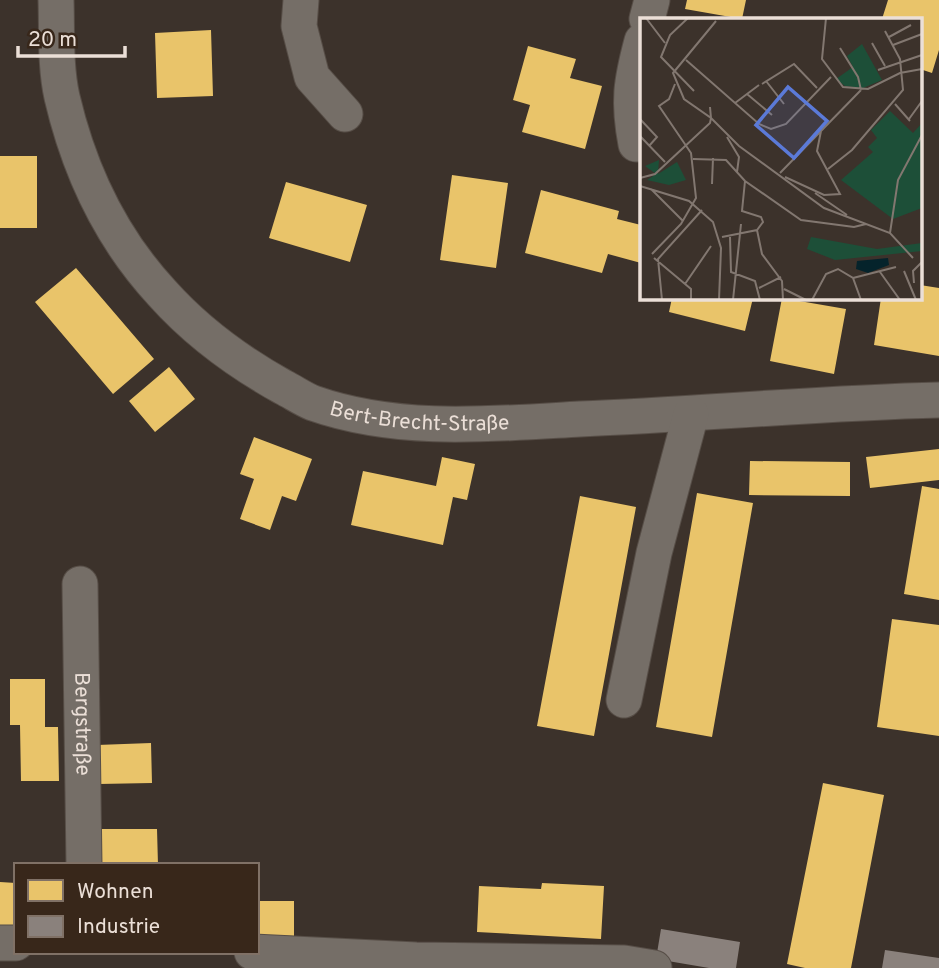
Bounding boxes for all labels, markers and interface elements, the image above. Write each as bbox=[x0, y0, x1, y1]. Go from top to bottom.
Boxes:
scale bar bbox=[18, 14, 124, 58]
inset map bbox=[640, 18, 922, 299]
text: 20 m bbox=[28, 27, 77, 54]
street label: Bert-Brecht-Straße bbox=[327, 396, 510, 438]
street label: Bergstraße bbox=[68, 672, 96, 776]
legend bbox=[14, 863, 259, 954]
text: Wohnen bbox=[77, 879, 154, 906]
text: Industrie bbox=[77, 914, 160, 941]

